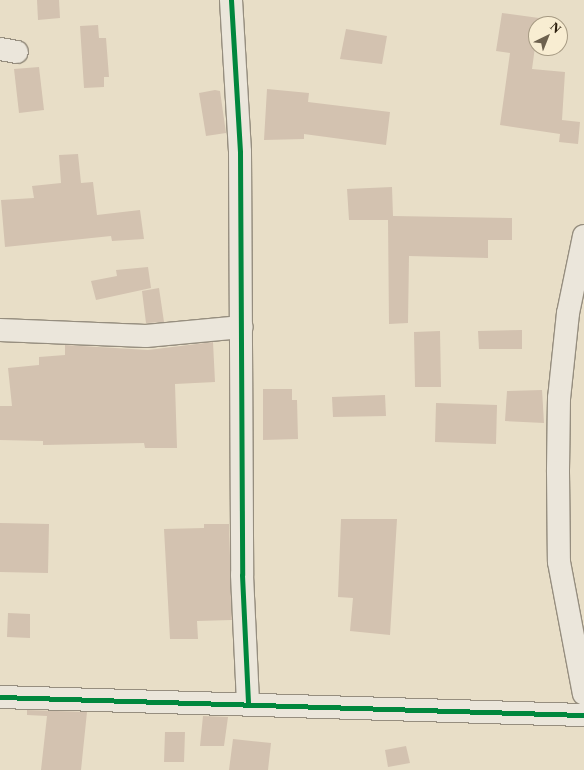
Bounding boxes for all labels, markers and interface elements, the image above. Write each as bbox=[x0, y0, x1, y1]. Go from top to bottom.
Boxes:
north arrow bbox=[528, 16, 568, 56]
text: N bbox=[547, 20, 564, 36]

